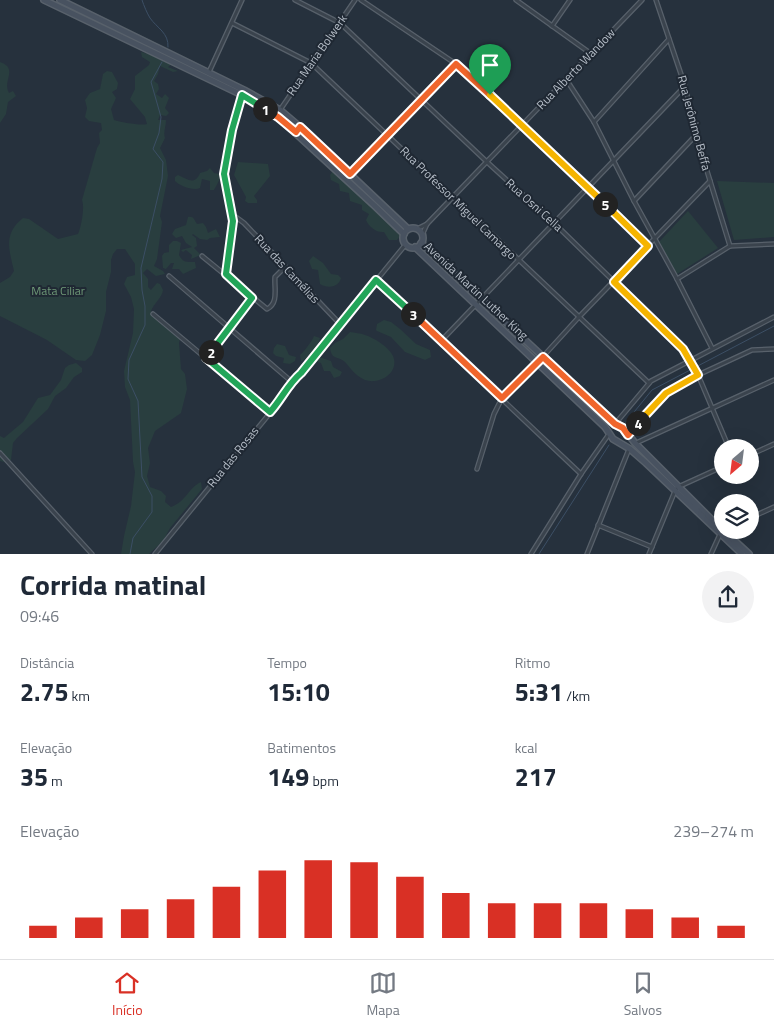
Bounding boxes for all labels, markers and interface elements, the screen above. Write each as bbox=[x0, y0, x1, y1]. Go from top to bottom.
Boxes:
street label: Rua Maria Bolwerk bbox=[281, 10, 352, 99]
street label: Rua Alberto Wandow bbox=[532, 24, 620, 114]
pin bbox=[469, 44, 511, 95]
icon: arrive bbox=[476, 51, 504, 79]
street label: Rua Jerônimo Beffa bbox=[673, 73, 716, 173]
pin: 1 bbox=[252, 96, 278, 122]
text: 1 bbox=[262, 99, 269, 120]
street label: Rua Professor Miguel Camargo bbox=[396, 142, 521, 264]
street label: Rua Osni Cella bbox=[501, 174, 567, 236]
pin: 5 bbox=[592, 192, 618, 216]
text: 5 bbox=[602, 194, 609, 215]
street label: Rua das Camélias bbox=[250, 230, 325, 308]
street label: Avenida Martin Luther King bbox=[420, 237, 533, 344]
park label: Mata Ciliar bbox=[31, 281, 85, 300]
pin: 3 bbox=[400, 302, 426, 326]
text: 3 bbox=[410, 304, 417, 325]
pin: 2 bbox=[198, 340, 224, 364]
text: 2 bbox=[208, 342, 215, 363]
pin: 4 bbox=[626, 410, 650, 436]
text: 4 bbox=[635, 413, 642, 434]
street label: Rua das Rosas bbox=[202, 422, 263, 491]
north arrow bbox=[714, 439, 759, 484]
map controls bbox=[714, 439, 759, 539]
button: layers bbox=[714, 494, 759, 539]
text: Corrida matinal bbox=[20, 563, 206, 606]
button: share bbox=[702, 571, 754, 623]
text: 09:46 bbox=[20, 604, 59, 628]
text: Distância bbox=[20, 652, 74, 673]
text: Tempo bbox=[267, 652, 307, 673]
text: Ritmo bbox=[515, 652, 550, 673]
text: 2.75 bbox=[20, 673, 68, 711]
text: 15:10 bbox=[267, 673, 330, 711]
text: 5:31 bbox=[515, 673, 563, 711]
text: km bbox=[68, 685, 90, 706]
text: /km bbox=[563, 685, 590, 706]
text: Elevação bbox=[20, 737, 72, 758]
text: Batimentos bbox=[267, 737, 336, 758]
text: kcal bbox=[515, 737, 538, 758]
text: 35 bbox=[20, 758, 48, 796]
text: 149 bbox=[267, 758, 309, 796]
text: 217 bbox=[515, 758, 557, 796]
text: m bbox=[48, 770, 63, 791]
text: bpm bbox=[309, 770, 339, 791]
text: Elevação bbox=[20, 819, 80, 843]
text: 239–274 m bbox=[673, 819, 754, 843]
tab: Início bbox=[112, 969, 143, 1020]
tab: Mapa bbox=[367, 969, 400, 1020]
tab: Salvos bbox=[624, 969, 662, 1020]

